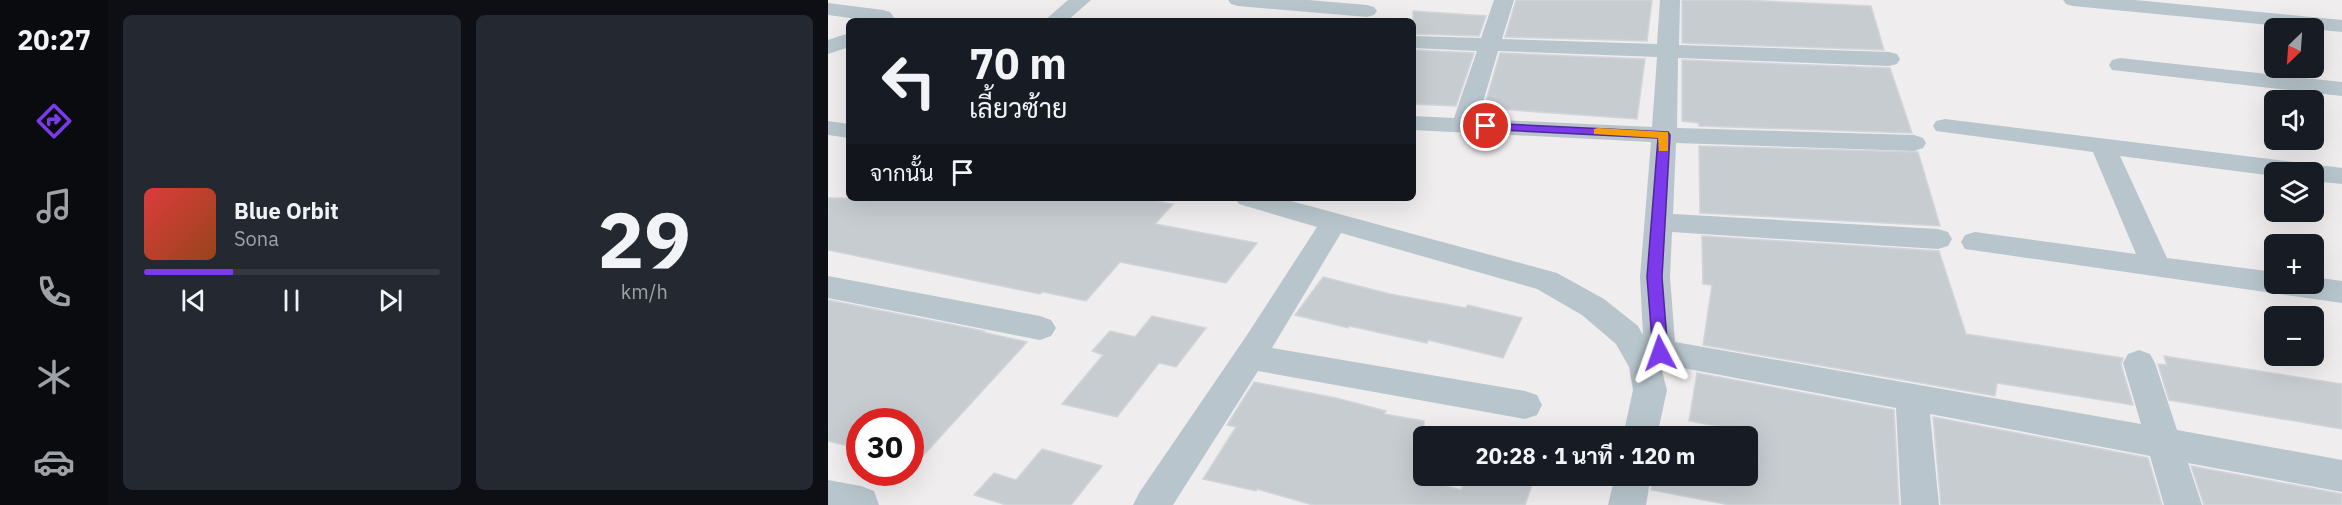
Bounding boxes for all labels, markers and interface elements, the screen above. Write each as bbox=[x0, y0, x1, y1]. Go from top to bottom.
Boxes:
north arrow bbox=[2264, 18, 2324, 78]
map controls bbox=[2264, 18, 2324, 366]
text: 20:27 bbox=[17, 22, 91, 57]
text: 70 m bbox=[969, 36, 1067, 91]
icon: left bbox=[870, 42, 948, 120]
text: เลี้ยวซ้าย bbox=[969, 90, 1067, 125]
button: sound bbox=[2264, 90, 2324, 150]
icon: directions bbox=[33, 100, 75, 142]
pin bbox=[1460, 100, 1511, 151]
icon: arrive bbox=[1469, 109, 1502, 142]
icon: arrive bbox=[946, 156, 979, 189]
text: จากนั้น bbox=[870, 158, 934, 187]
button: layers bbox=[2264, 162, 2324, 222]
icon: music bbox=[33, 185, 75, 227]
text: 29 bbox=[597, 188, 691, 289]
text: Blue Orbit bbox=[234, 196, 339, 225]
text: Sona bbox=[234, 225, 279, 252]
button: + bbox=[2264, 234, 2324, 294]
icon: phone bbox=[33, 271, 75, 313]
text: km/h bbox=[621, 278, 668, 305]
icon: previous bbox=[177, 284, 210, 317]
icon: pause bbox=[275, 284, 308, 317]
icon: next bbox=[374, 284, 407, 317]
button: − bbox=[2264, 306, 2324, 366]
position arrow bbox=[1628, 321, 1692, 385]
icon: climate bbox=[33, 356, 75, 398]
speed limit sign: 30 bbox=[846, 408, 924, 486]
icon: car bbox=[33, 441, 75, 483]
text: 20:28 · 1 นาที · 120 m bbox=[1476, 441, 1695, 470]

